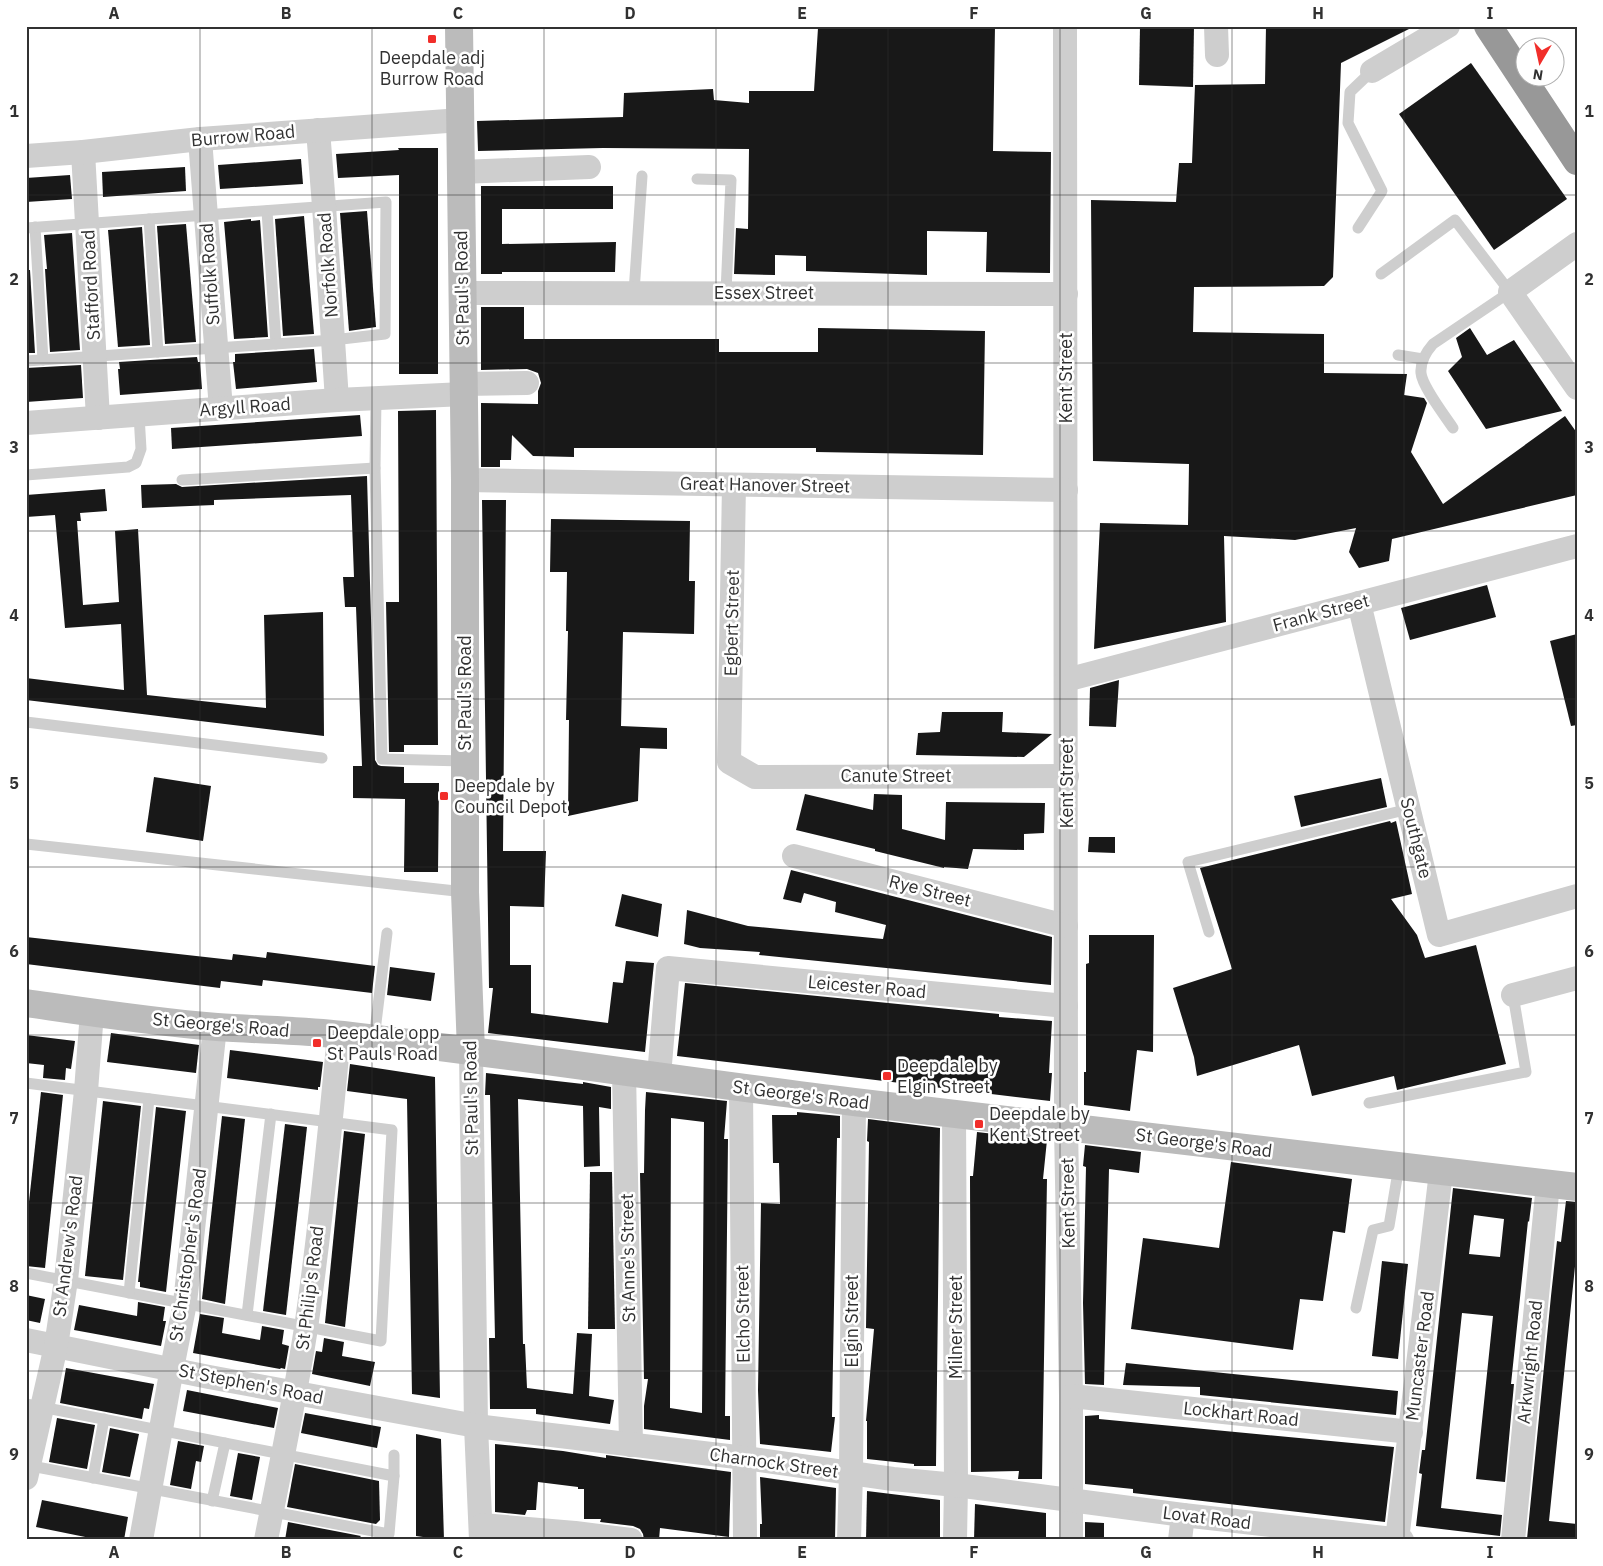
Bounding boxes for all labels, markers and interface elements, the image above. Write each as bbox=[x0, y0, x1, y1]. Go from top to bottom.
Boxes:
text: A bbox=[109, 3, 120, 23]
text: B bbox=[281, 3, 292, 23]
text: C bbox=[453, 3, 463, 23]
text: D bbox=[624, 3, 636, 23]
text: E bbox=[797, 3, 807, 23]
text: F bbox=[969, 3, 979, 23]
text: G bbox=[1140, 3, 1152, 23]
text: H bbox=[1312, 3, 1324, 23]
text: I bbox=[1487, 3, 1494, 23]
marker: Deepdale adj Burrow Road bbox=[426, 33, 438, 45]
north arrow bbox=[1516, 38, 1566, 88]
place label: Deepdale adj Burrow Road bbox=[379, 46, 485, 90]
text: N bbox=[1532, 65, 1544, 85]
text: 1 bbox=[9, 101, 19, 121]
text: 1 bbox=[1584, 101, 1594, 121]
street label: Burrow Road bbox=[190, 119, 296, 152]
street label: Norfolk Road bbox=[312, 212, 343, 318]
street label: Suffolk Road bbox=[194, 222, 225, 326]
street label: Stafford Road bbox=[76, 229, 105, 341]
street label: St Paul's Road bbox=[449, 230, 474, 346]
text: 2 bbox=[9, 269, 19, 289]
text: 2 bbox=[1584, 269, 1594, 289]
street label: Essex Street bbox=[714, 281, 814, 304]
street label: Kent Street bbox=[1054, 332, 1077, 424]
street label: Argyll Road bbox=[198, 392, 291, 421]
text: 3 bbox=[9, 437, 19, 457]
text: 3 bbox=[1584, 437, 1594, 457]
street label: Great Hanover Street bbox=[680, 472, 850, 497]
street label: Egbert Street bbox=[719, 569, 744, 677]
street label: Frank Street bbox=[1270, 589, 1372, 636]
text: 4 bbox=[9, 605, 19, 625]
text: 4 bbox=[1584, 605, 1594, 625]
street label: St Paul's Road bbox=[453, 635, 476, 751]
street label: Kent Street bbox=[1055, 737, 1078, 829]
street label: Canute Street bbox=[841, 764, 952, 787]
text: 5 bbox=[9, 773, 19, 793]
text: 5 bbox=[1584, 773, 1594, 793]
place label: Deepdale by Council Depot bbox=[454, 774, 567, 818]
marker: Deepdale by Council Depot bbox=[438, 790, 450, 802]
street label: Southgate bbox=[1395, 795, 1438, 881]
street label: Rye Street bbox=[887, 869, 974, 912]
text: 6 bbox=[9, 941, 19, 961]
text: 6 bbox=[1584, 941, 1594, 961]
street label: Leicester Road bbox=[807, 970, 927, 1003]
street label: St George's Road bbox=[152, 1007, 290, 1042]
place label: Deepdale opp St Pauls Road bbox=[327, 1021, 439, 1065]
marker: Deepdale opp St Pauls Road bbox=[311, 1037, 323, 1049]
street label: St Paul's Road bbox=[458, 1040, 483, 1156]
place label: Deepdale by Elgin Street bbox=[897, 1054, 998, 1098]
marker: Deepdale by Elgin Street bbox=[881, 1070, 893, 1082]
street label: St George's Road bbox=[731, 1075, 871, 1114]
place label: Deepdale by Kent Street bbox=[989, 1102, 1090, 1146]
text: 7 bbox=[9, 1108, 19, 1128]
text: 7 bbox=[1584, 1108, 1594, 1128]
marker: Deepdale by Kent Street bbox=[973, 1118, 985, 1130]
street label: St George's Road bbox=[1134, 1123, 1274, 1162]
street label: Kent Street bbox=[1055, 1157, 1080, 1249]
street label: St Christopher's Road bbox=[164, 1167, 211, 1343]
street label: St Andrew's Road bbox=[47, 1174, 88, 1318]
street label: St Anne's Street bbox=[615, 1193, 640, 1323]
street label: St Philip's Road bbox=[290, 1225, 329, 1351]
street label: Elcho Street bbox=[730, 1265, 755, 1363]
street label: Elgin Street bbox=[840, 1274, 863, 1368]
street label: Milner Street bbox=[944, 1275, 967, 1379]
text: 8 bbox=[9, 1276, 19, 1296]
text: 8 bbox=[1584, 1276, 1594, 1296]
street label: Muncaster Road bbox=[1400, 1290, 1439, 1422]
street label: Arkwright Road bbox=[1512, 1299, 1547, 1425]
street label: St Stephen's Road bbox=[177, 1358, 325, 1409]
street label: Lockhart Road bbox=[1182, 1396, 1300, 1431]
street label: Charnock Street bbox=[708, 1442, 840, 1483]
text: 9 bbox=[9, 1444, 19, 1464]
text: 9 bbox=[1584, 1444, 1594, 1464]
street label: Lovat Road bbox=[1161, 1501, 1253, 1534]
text: A bbox=[109, 1542, 120, 1562]
text: B bbox=[281, 1542, 292, 1562]
text: C bbox=[453, 1542, 463, 1562]
text: D bbox=[624, 1542, 636, 1562]
text: E bbox=[797, 1542, 807, 1562]
text: F bbox=[969, 1542, 979, 1562]
text: G bbox=[1140, 1542, 1152, 1562]
text: H bbox=[1312, 1542, 1324, 1562]
text: I bbox=[1487, 1542, 1494, 1562]

